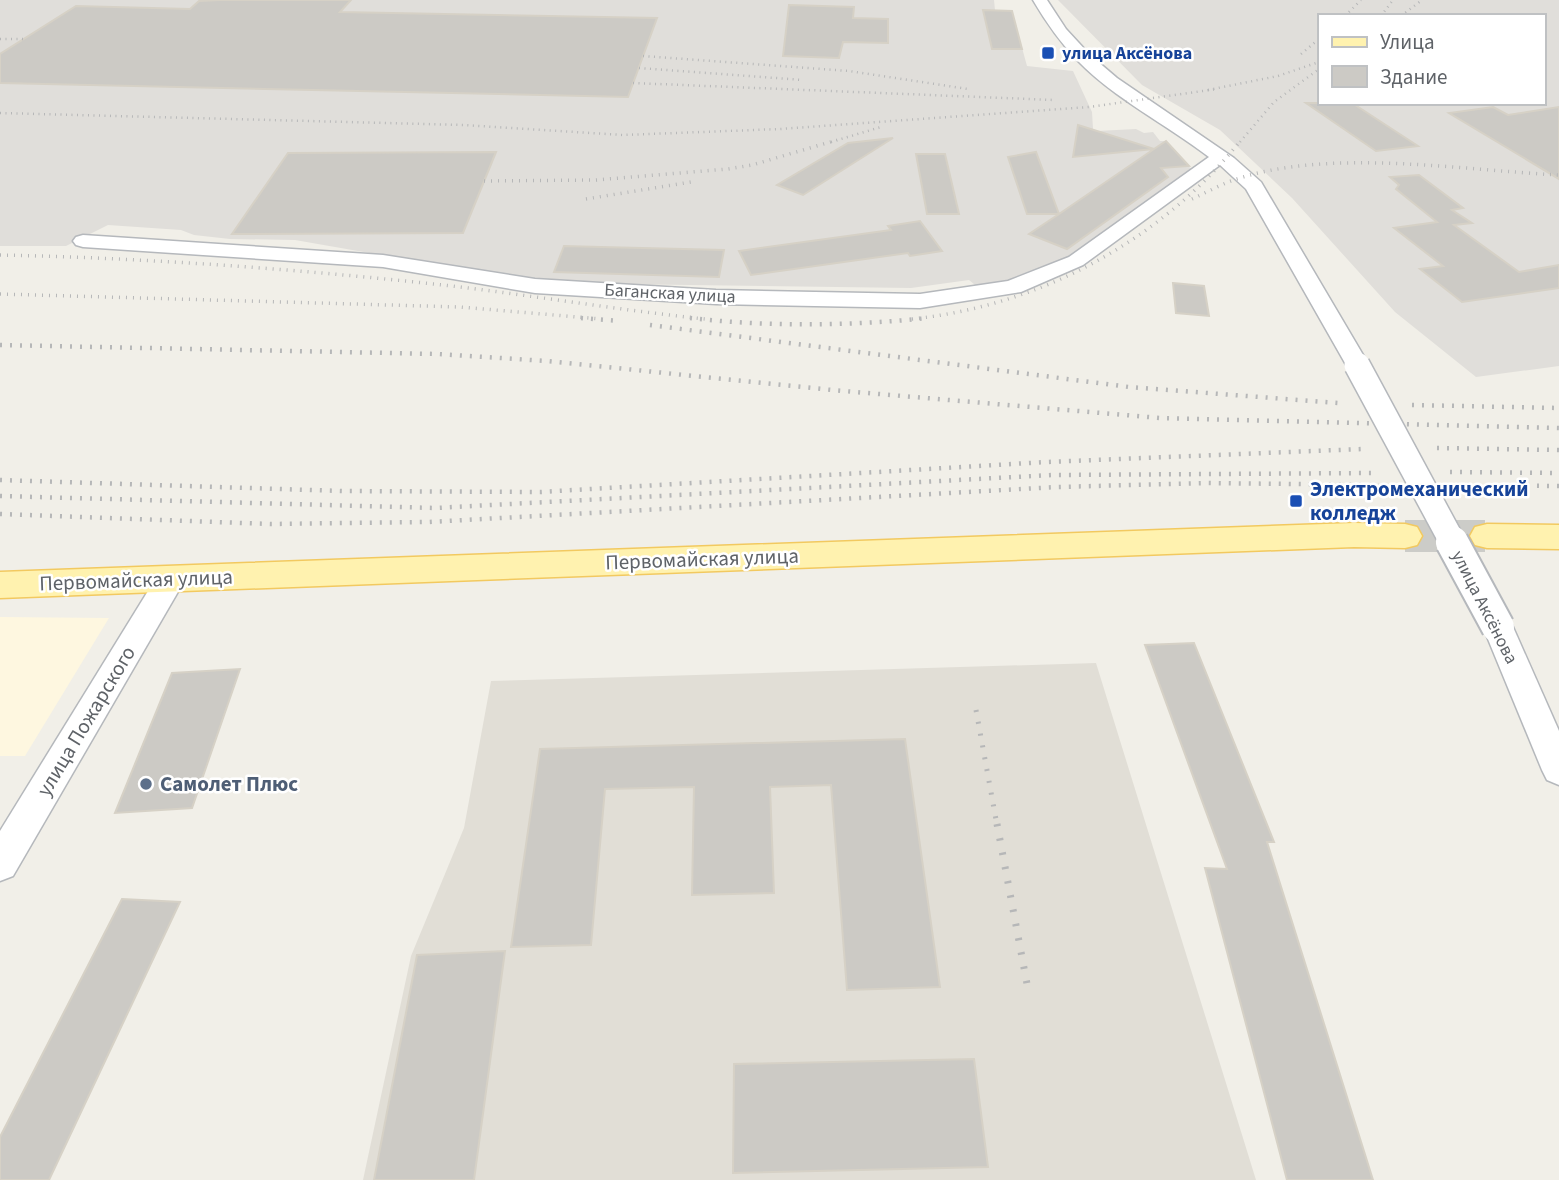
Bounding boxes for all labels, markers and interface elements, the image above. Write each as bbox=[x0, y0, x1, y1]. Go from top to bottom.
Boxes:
legend bbox=[1318, 14, 1545, 105]
text: Улица bbox=[1380, 27, 1435, 57]
place label: улица Аксёнова bbox=[1062, 41, 1192, 66]
marker: улица Аксёнова bbox=[1040, 45, 1056, 61]
text: Здание bbox=[1380, 62, 1448, 92]
street label: Баганская улица bbox=[604, 278, 736, 309]
place label: Электромеханический колледж bbox=[1310, 474, 1529, 528]
marker: Электромеханический колледж bbox=[1288, 493, 1304, 509]
street label: Первомайская улица bbox=[605, 541, 799, 577]
street label: улица Аксёнова bbox=[1445, 546, 1524, 668]
street label: Первомайская улица bbox=[39, 562, 233, 598]
street label: улица Пожарского bbox=[29, 640, 143, 802]
place label: Самолет Плюс bbox=[160, 769, 298, 799]
marker: Самолет Плюс bbox=[138, 776, 154, 792]

